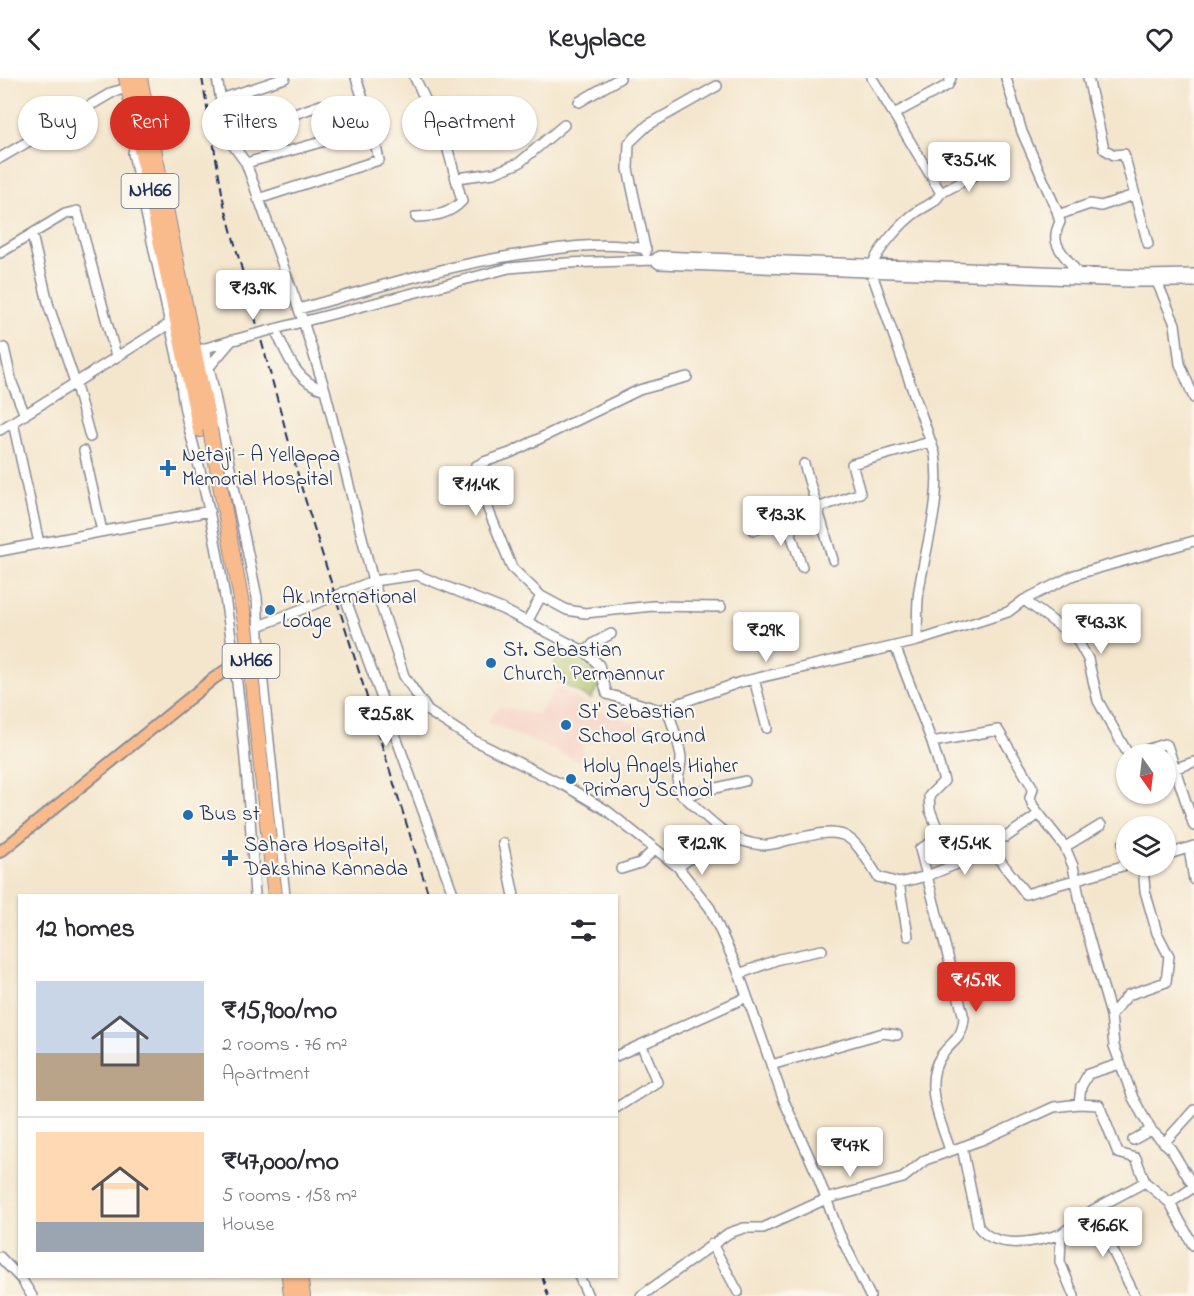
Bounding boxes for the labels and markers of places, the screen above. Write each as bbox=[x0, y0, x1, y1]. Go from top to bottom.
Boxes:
pin: ₹35.4K bbox=[920, 142, 1018, 193]
pin: ₹13.9K bbox=[204, 270, 302, 321]
place label: Netaji - A Yellappa Memorial Hospital bbox=[182, 441, 340, 495]
marker: Netaji - A Yellappa Memorial Hospital bbox=[159, 459, 177, 477]
pin: ₹11.4K bbox=[427, 466, 525, 517]
pin: ₹13.3K bbox=[732, 496, 830, 547]
place label: Ak International Lodge bbox=[282, 583, 416, 639]
marker: Ak International Lodge bbox=[263, 603, 277, 617]
pin: ₹43.3K bbox=[1052, 604, 1150, 655]
pin: ₹29K bbox=[730, 612, 802, 663]
place label: St. Sebastian Church, Permannur bbox=[503, 636, 665, 690]
marker: St. Sebastian Church, Permannur bbox=[484, 656, 498, 670]
pin: ₹25.8K bbox=[337, 696, 435, 747]
place label: St' Sebastian School Ground bbox=[578, 698, 706, 752]
marker: St' Sebastian School Ground bbox=[559, 718, 573, 732]
place label: Holy Angels Higher Primary School bbox=[583, 752, 739, 808]
marker: Holy Angels Higher Primary School bbox=[564, 772, 578, 786]
place label: Bus st bbox=[199, 800, 260, 830]
marker: Bus st bbox=[181, 808, 195, 822]
pin: ₹12.9K bbox=[653, 825, 751, 876]
pin: ₹15.4K bbox=[916, 825, 1014, 876]
place label: Sahara Hospital, Dakshina Kannada bbox=[243, 831, 408, 885]
marker: Sahara Hospital, Dakshina Kannada bbox=[221, 849, 239, 867]
pin: ₹15.9K bbox=[927, 962, 1025, 1013]
pin: ₹47K bbox=[814, 1127, 886, 1178]
pin: ₹16.6K bbox=[1054, 1207, 1152, 1258]

